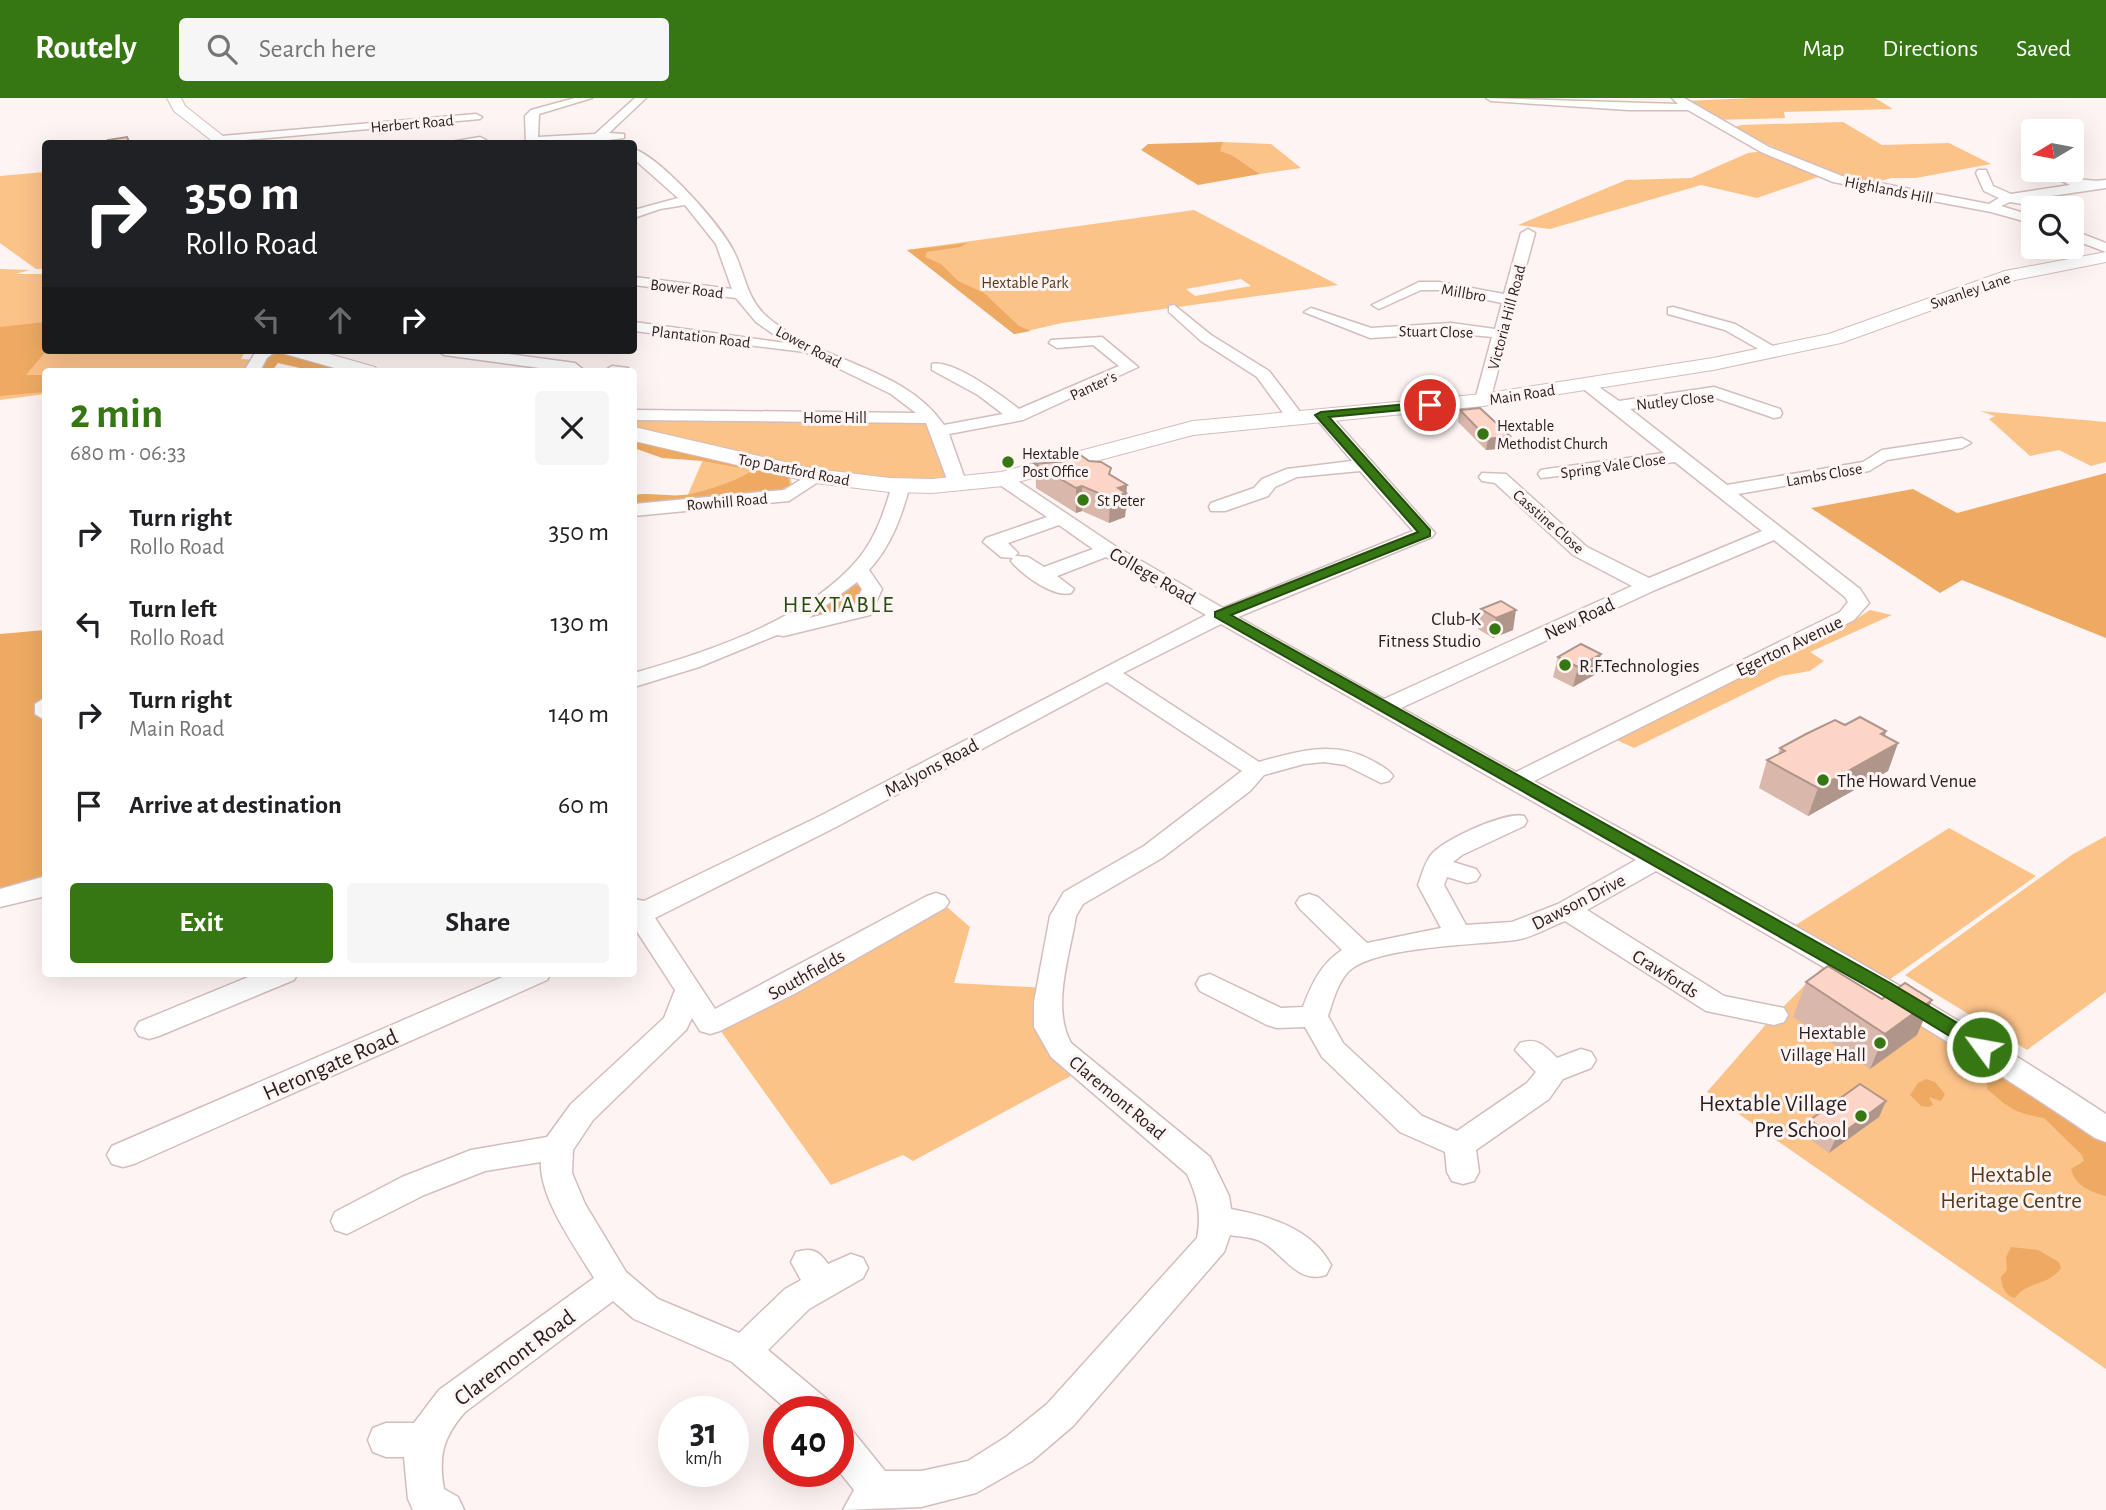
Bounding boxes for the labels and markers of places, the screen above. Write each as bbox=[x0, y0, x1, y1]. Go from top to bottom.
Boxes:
pin bbox=[1400, 375, 1460, 435]
place label: Hextable Methodist Church bbox=[1497, 418, 1608, 452]
marker: Hextable Methodist Church bbox=[1475, 426, 1491, 442]
place label: Hextable Post Office bbox=[1022, 446, 1089, 480]
marker: Hextable Post Office bbox=[1000, 454, 1016, 470]
marker: St Peter bbox=[1075, 492, 1091, 508]
place label: St Peter bbox=[1097, 493, 1146, 509]
place label: Club-K Fitness Studio bbox=[1378, 610, 1482, 651]
marker: Club-K Fitness Studio bbox=[1487, 621, 1503, 637]
marker: R.F.Technologies bbox=[1557, 657, 1573, 673]
place label: R.F.Technologies bbox=[1579, 657, 1700, 676]
marker: The Howard Venue bbox=[1815, 772, 1831, 788]
place label: The Howard Venue bbox=[1837, 772, 1977, 791]
place label: Hextable Village Hall bbox=[1781, 1024, 1866, 1065]
marker: Hextable Village Hall bbox=[1872, 1035, 1888, 1051]
place label: Hextable Village Pre School bbox=[1699, 1093, 1847, 1142]
marker: Hextable Village Pre School bbox=[1853, 1108, 1869, 1124]

